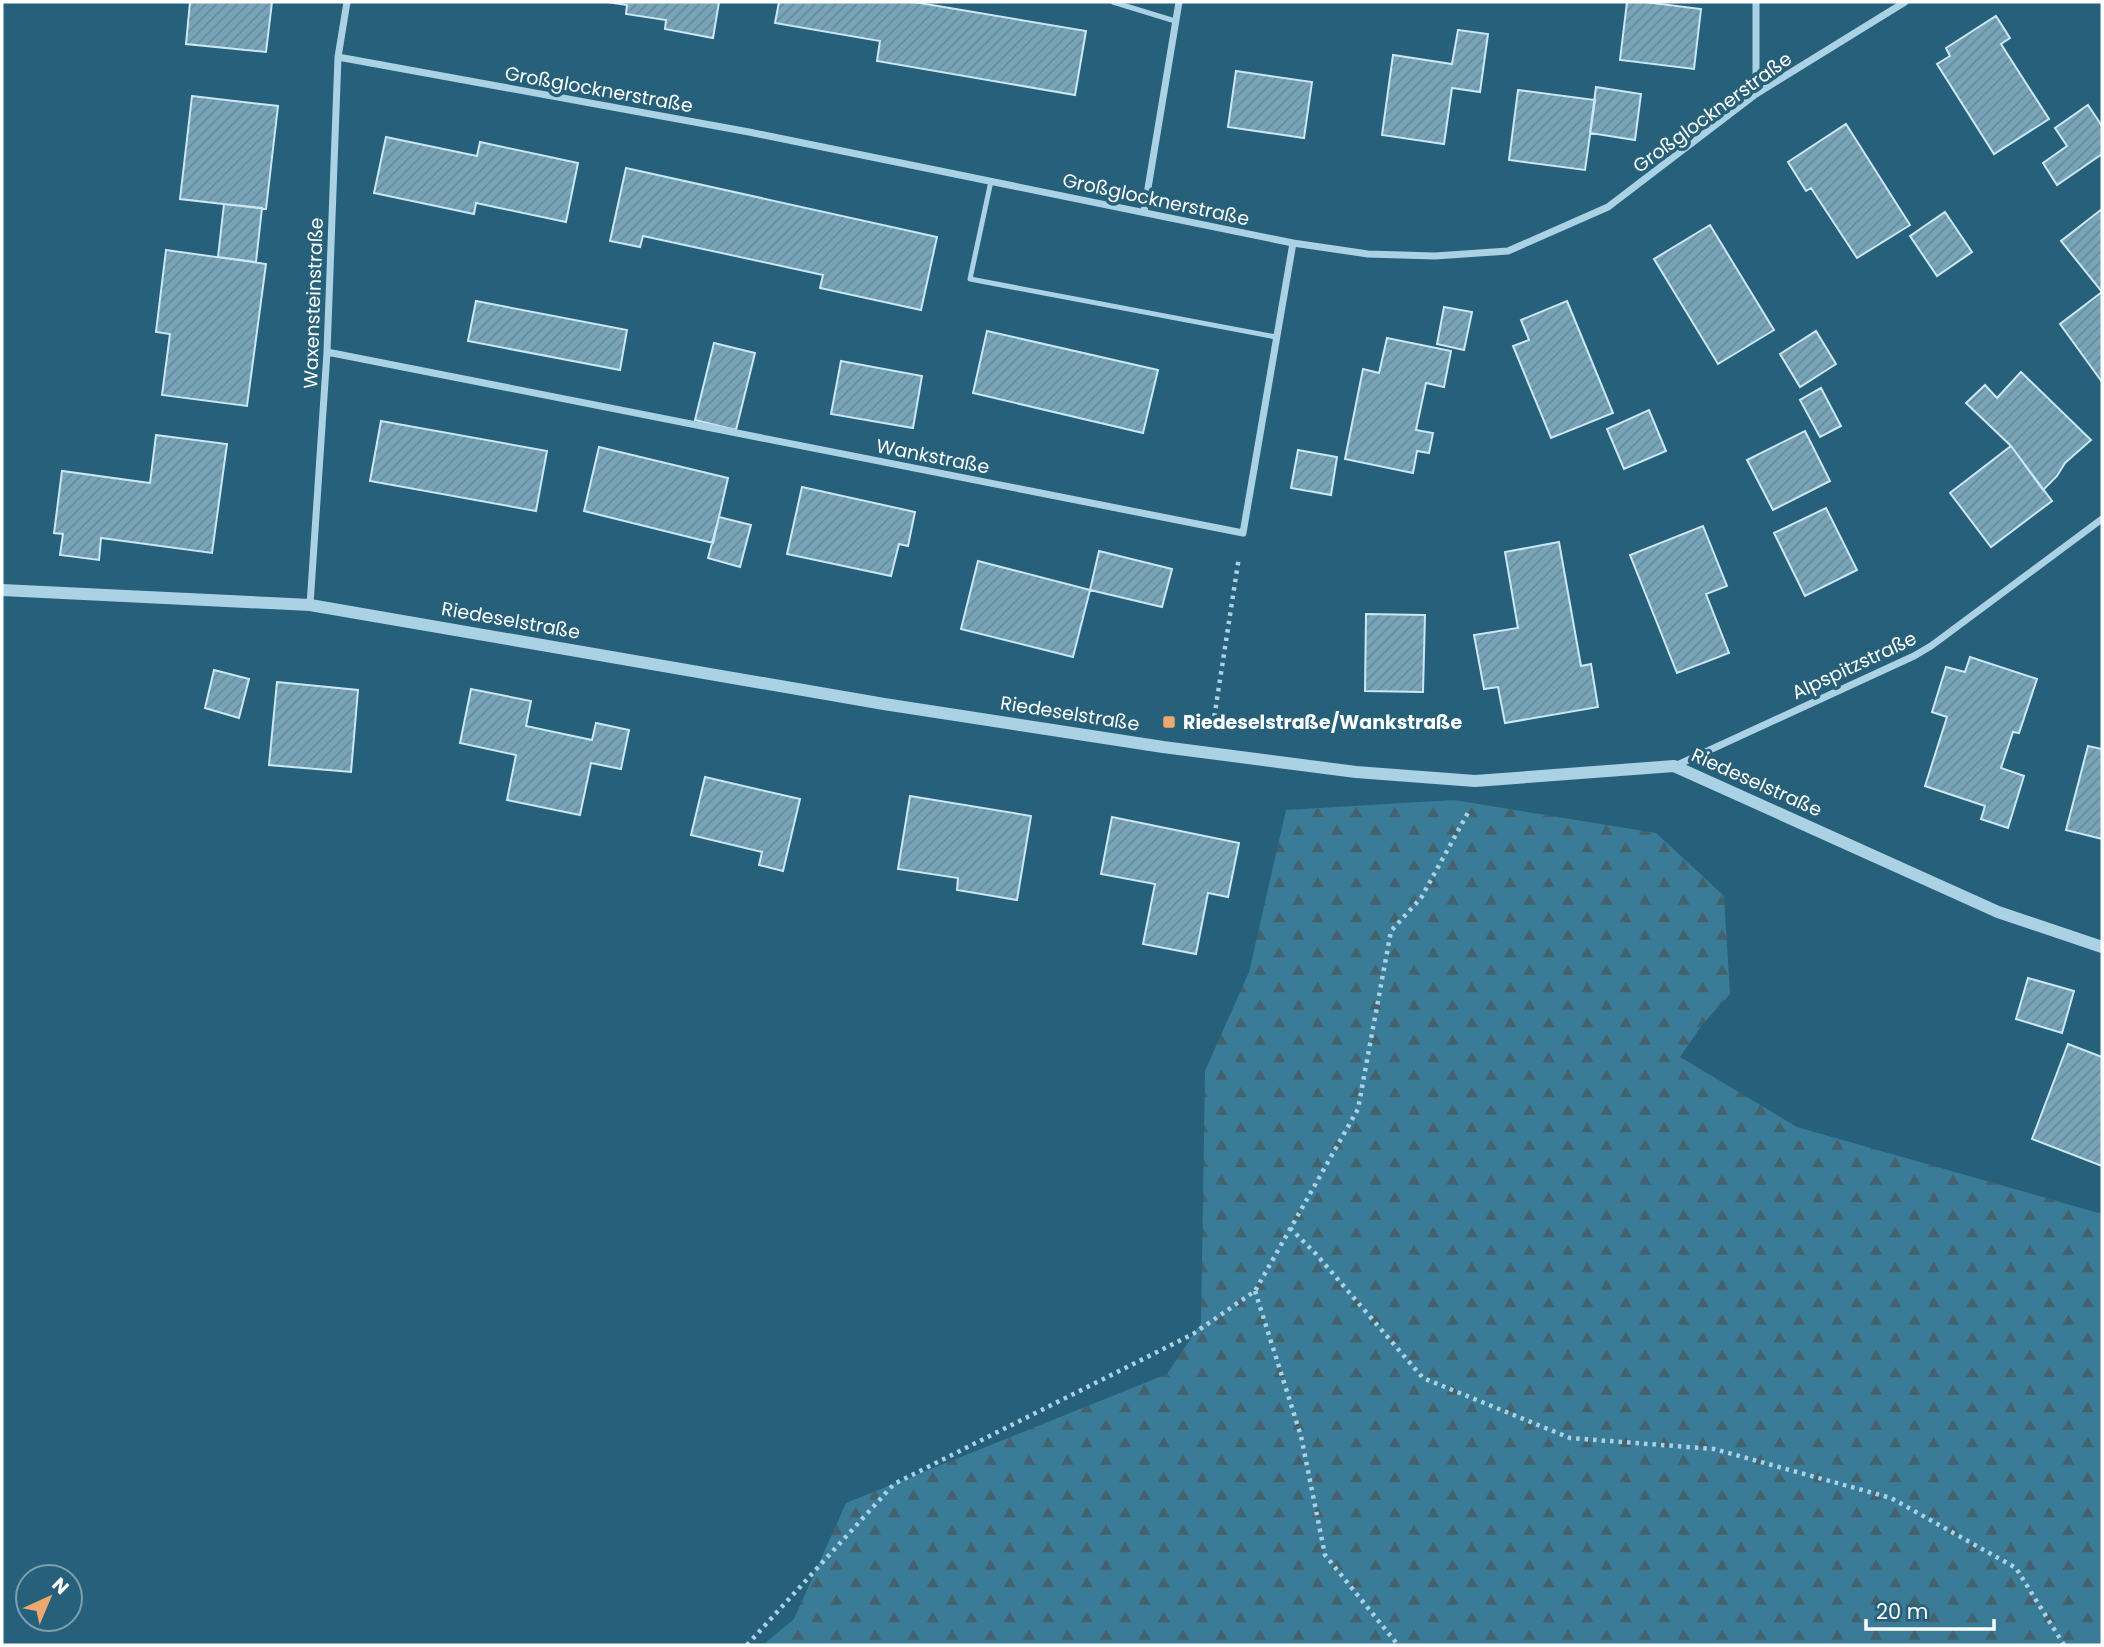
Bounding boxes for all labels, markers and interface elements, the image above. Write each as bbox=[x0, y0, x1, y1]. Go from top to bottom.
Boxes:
street label: Großglocknerstraße bbox=[1627, 46, 1797, 179]
street label: Großglocknerstraße bbox=[503, 60, 695, 119]
street label: Großglocknerstraße bbox=[1060, 166, 1252, 232]
street label: Waxensteinstraße bbox=[297, 217, 330, 389]
street label: Wankstraße bbox=[874, 432, 992, 481]
street label: Riedeselstraße bbox=[439, 595, 582, 646]
street label: Alpspitzstraße bbox=[1787, 625, 1921, 706]
street label: Riedeselstraße bbox=[998, 689, 1141, 738]
place label: Riedeselstraße/Wankstraße bbox=[1183, 709, 1463, 736]
marker: Riedeselstraße/Wankstraße bbox=[1161, 714, 1177, 730]
street label: Riedeselstraße bbox=[1687, 742, 1826, 823]
north arrow bbox=[14, 1563, 84, 1633]
text: N bbox=[46, 1571, 75, 1601]
scale bar bbox=[1866, 1588, 1994, 1632]
text: 20 m bbox=[1876, 1597, 1929, 1626]

